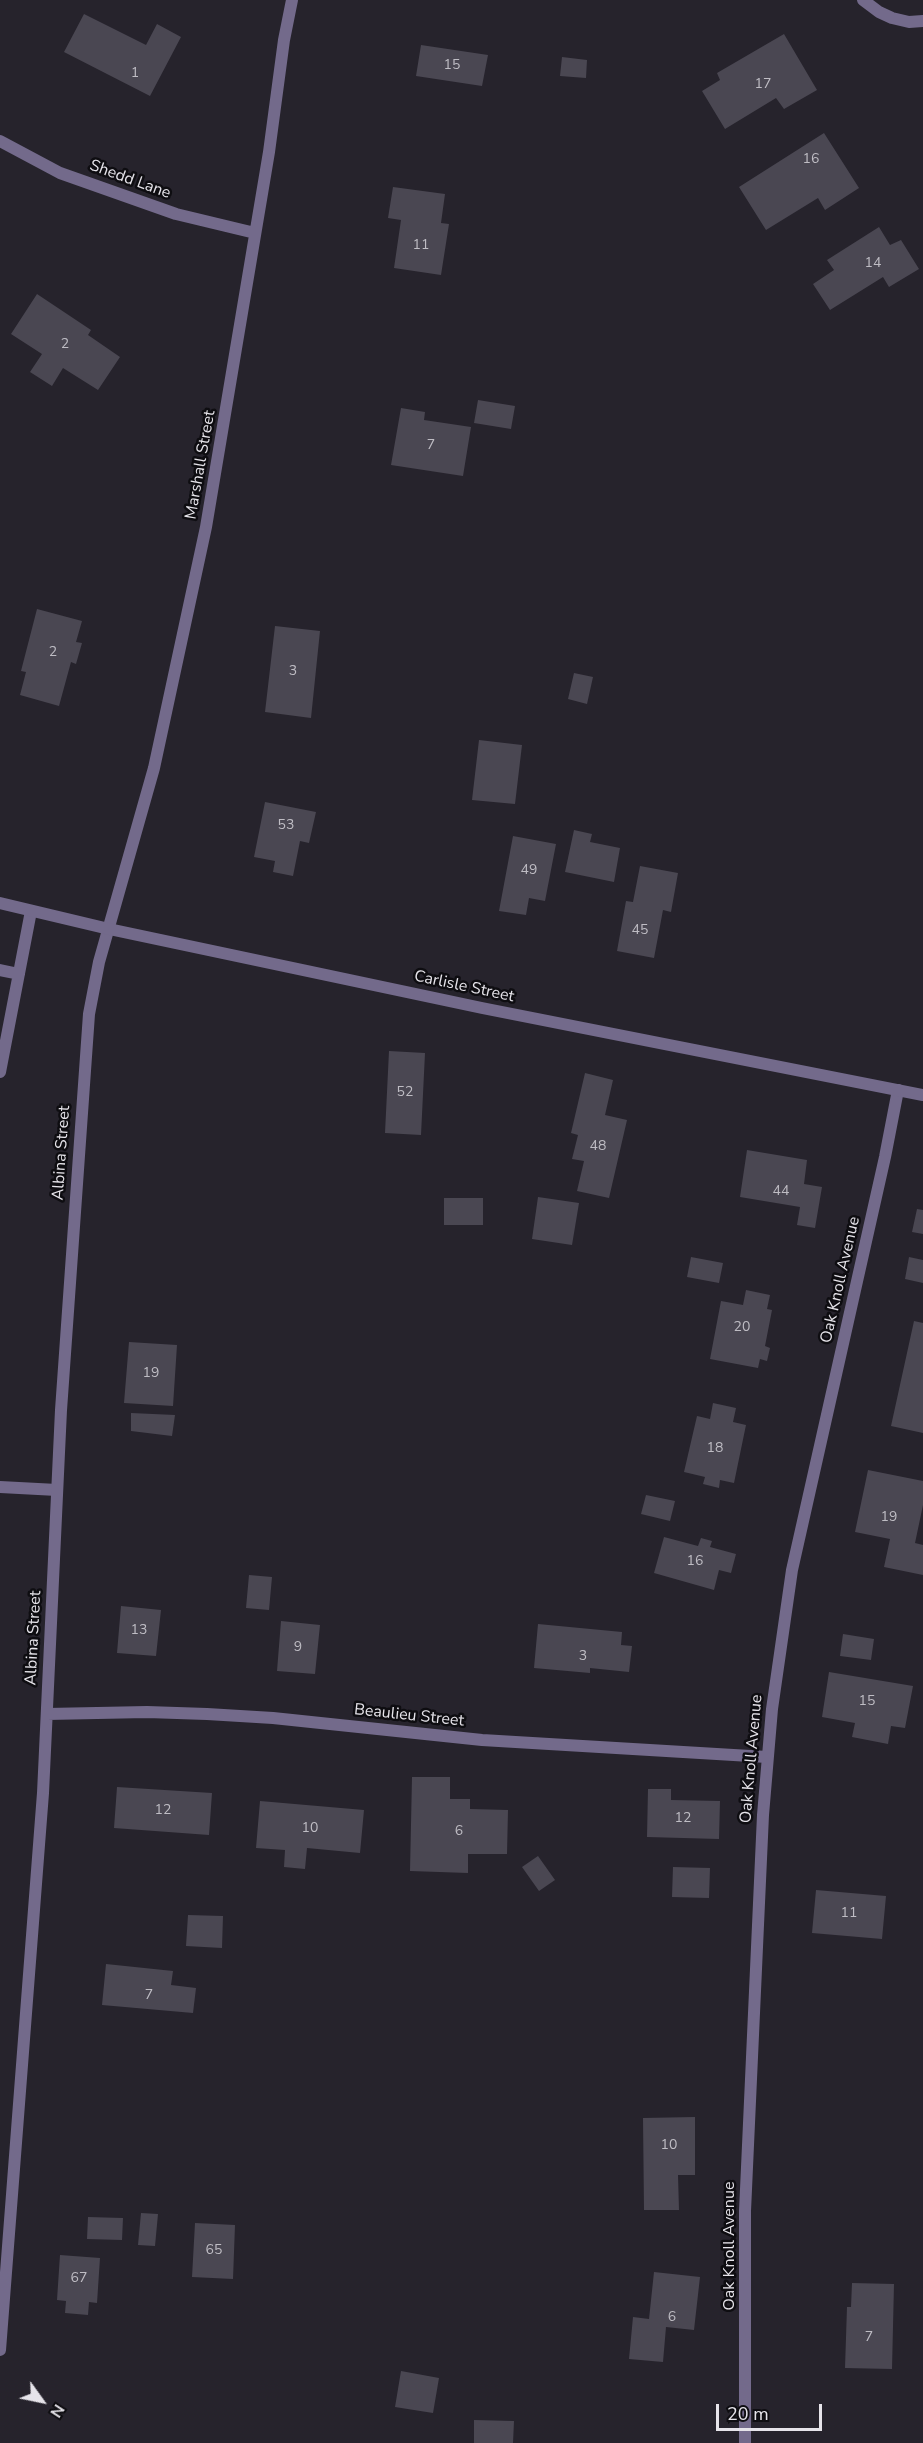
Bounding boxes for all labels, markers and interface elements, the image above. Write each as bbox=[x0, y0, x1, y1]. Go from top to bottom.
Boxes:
house number: 15 bbox=[444, 58, 460, 74]
house number: 1 bbox=[131, 66, 139, 82]
house number: 17 bbox=[755, 77, 771, 93]
house number: 16 bbox=[803, 152, 819, 168]
street label: Shedd Lane bbox=[87, 156, 173, 204]
house number: 11 bbox=[413, 238, 429, 254]
house number: 14 bbox=[865, 256, 881, 272]
house number: 2 bbox=[61, 337, 69, 353]
street label: Marshall Street bbox=[182, 409, 220, 521]
house number: 7 bbox=[427, 438, 435, 454]
house number: 2 bbox=[49, 645, 57, 661]
house number: 3 bbox=[289, 664, 297, 680]
house number: 53 bbox=[278, 818, 294, 834]
house number: 49 bbox=[521, 863, 537, 879]
house number: 45 bbox=[632, 923, 648, 939]
street label: Carlisle Street bbox=[412, 967, 516, 1007]
house number: 52 bbox=[397, 1085, 413, 1101]
street label: Albina Street bbox=[49, 1105, 75, 1201]
house number: 48 bbox=[590, 1139, 606, 1155]
house number: 44 bbox=[773, 1184, 789, 1200]
street label: Oak Knoll Avenue bbox=[817, 1215, 865, 1345]
house number: 20 bbox=[734, 1320, 750, 1336]
house number: 19 bbox=[143, 1366, 159, 1382]
house number: 18 bbox=[707, 1441, 723, 1457]
house number: 19 bbox=[881, 1510, 897, 1526]
house number: 16 bbox=[687, 1554, 703, 1570]
street label: Albina Street bbox=[22, 1590, 46, 1686]
house number: 13 bbox=[131, 1623, 147, 1639]
house number: 9 bbox=[294, 1640, 302, 1656]
house number: 3 bbox=[579, 1649, 587, 1665]
street label: Oak Knoll Avenue bbox=[737, 1694, 767, 1824]
house number: 15 bbox=[859, 1694, 875, 1710]
street label: Beaulieu Street bbox=[353, 1701, 465, 1731]
house number: 12 bbox=[155, 1803, 171, 1819]
house number: 12 bbox=[675, 1811, 691, 1827]
house number: 10 bbox=[302, 1821, 318, 1837]
house number: 6 bbox=[455, 1824, 463, 1840]
house number: 11 bbox=[841, 1906, 857, 1922]
house number: 7 bbox=[145, 1988, 153, 2004]
house number: 10 bbox=[661, 2138, 677, 2154]
street label: Oak Knoll Avenue bbox=[720, 2182, 740, 2310]
house number: 65 bbox=[206, 2243, 222, 2259]
house number: 67 bbox=[71, 2271, 87, 2287]
house number: 6 bbox=[668, 2310, 676, 2326]
house number: 7 bbox=[865, 2330, 873, 2346]
north arrow bbox=[12, 2371, 72, 2431]
scale bar bbox=[719, 2392, 826, 2430]
text: N bbox=[45, 2400, 70, 2422]
text: 20 m bbox=[727, 2402, 769, 2426]

